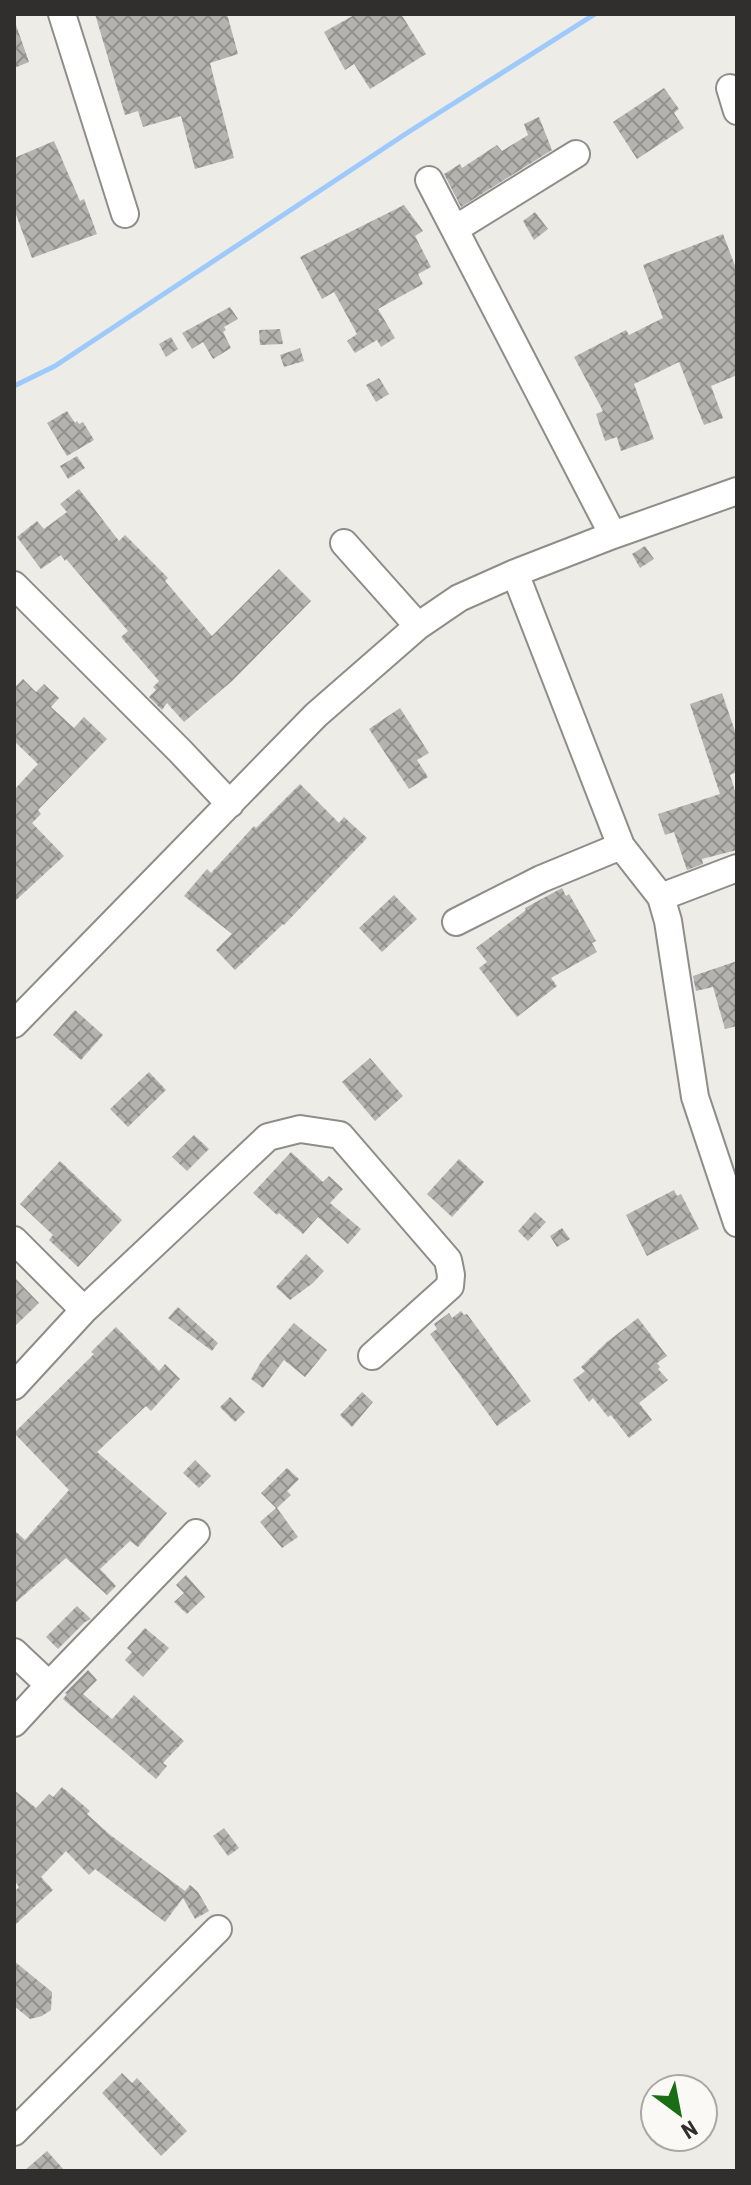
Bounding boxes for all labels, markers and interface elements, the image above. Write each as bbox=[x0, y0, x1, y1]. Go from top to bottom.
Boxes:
north arrow bbox=[639, 2073, 719, 2153]
text: N bbox=[677, 2115, 702, 2144]

